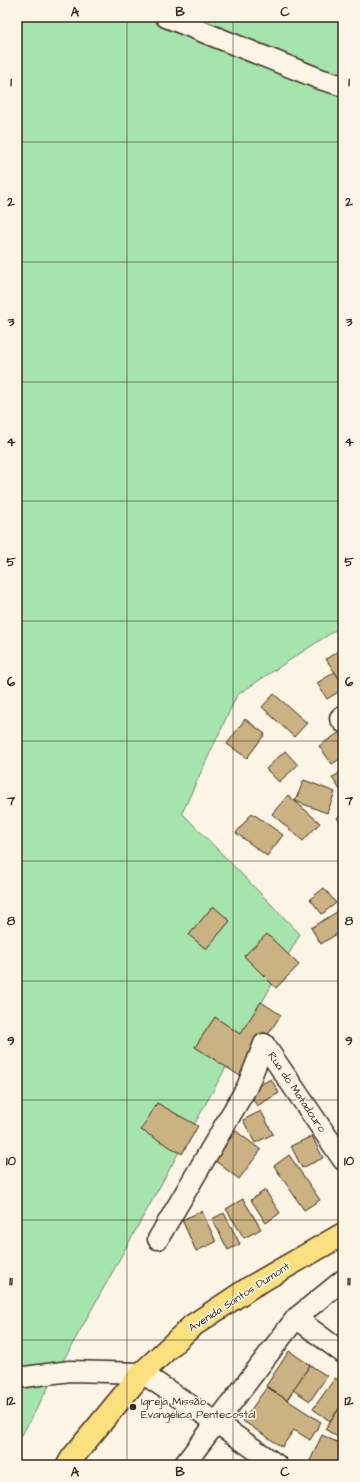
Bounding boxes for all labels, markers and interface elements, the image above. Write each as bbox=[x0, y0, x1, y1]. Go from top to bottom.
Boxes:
text: A bbox=[71, 3, 80, 21]
text: B bbox=[175, 3, 185, 21]
text: C bbox=[280, 3, 290, 21]
text: 1 bbox=[10, 73, 12, 91]
text: 1 bbox=[348, 73, 350, 91]
text: 2 bbox=[6, 193, 15, 211]
text: 2 bbox=[344, 193, 353, 211]
text: 3 bbox=[7, 313, 15, 331]
text: 3 bbox=[345, 313, 353, 331]
text: 4 bbox=[7, 433, 16, 451]
text: 4 bbox=[345, 433, 354, 451]
text: 5 bbox=[6, 553, 16, 571]
text: 5 bbox=[344, 553, 354, 571]
text: 6 bbox=[7, 673, 16, 691]
text: 6 bbox=[345, 673, 354, 691]
text: 7 bbox=[6, 792, 16, 810]
text: 7 bbox=[344, 792, 354, 810]
text: 8 bbox=[7, 912, 16, 930]
text: 8 bbox=[345, 912, 354, 930]
text: 9 bbox=[7, 1032, 15, 1050]
text: 9 bbox=[345, 1032, 353, 1050]
street label: Rua do Matadouro bbox=[264, 1049, 330, 1136]
text: 10 bbox=[6, 1152, 17, 1170]
text: 10 bbox=[344, 1152, 355, 1170]
street label: Avenida Santos Dumont bbox=[186, 1258, 293, 1335]
text: 11 bbox=[9, 1272, 13, 1290]
text: 11 bbox=[347, 1272, 351, 1290]
text: 12 bbox=[6, 1392, 16, 1410]
text: 12 bbox=[344, 1392, 354, 1410]
place label: Igreja Missão Evangélica Pentecostal bbox=[141, 1394, 256, 1423]
marker: Igreja Missão Evangélica Pentecostal bbox=[128, 1402, 138, 1412]
text: A bbox=[71, 1463, 80, 1481]
text: B bbox=[175, 1463, 185, 1481]
text: C bbox=[280, 1463, 290, 1481]

